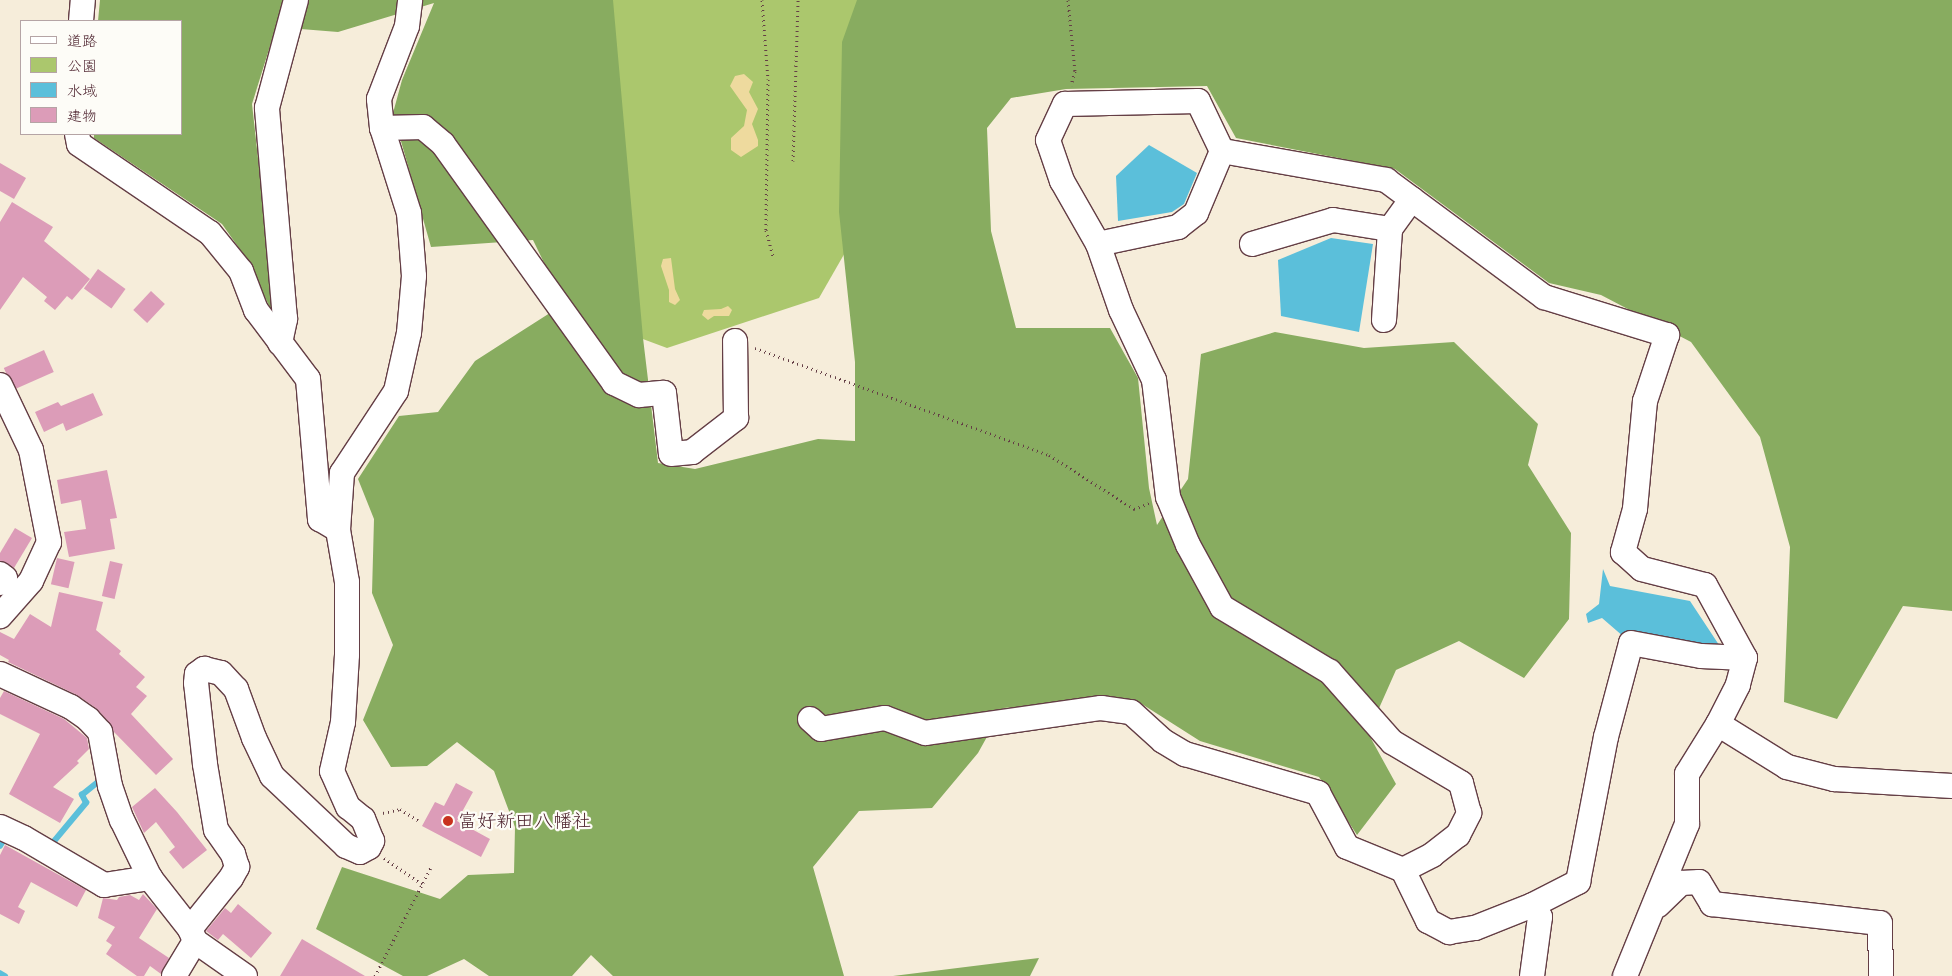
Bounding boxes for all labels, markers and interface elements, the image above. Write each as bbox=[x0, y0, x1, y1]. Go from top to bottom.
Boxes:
legend bbox=[20, 20, 182, 135]
text: 道路 bbox=[67, 32, 97, 50]
text: 公園 bbox=[67, 57, 97, 75]
text: 水域 bbox=[67, 82, 97, 100]
text: 建物 bbox=[67, 107, 97, 125]
place label: 富好新田八幡社 bbox=[458, 810, 591, 832]
marker: 富好新田八幡社 bbox=[442, 815, 454, 827]

